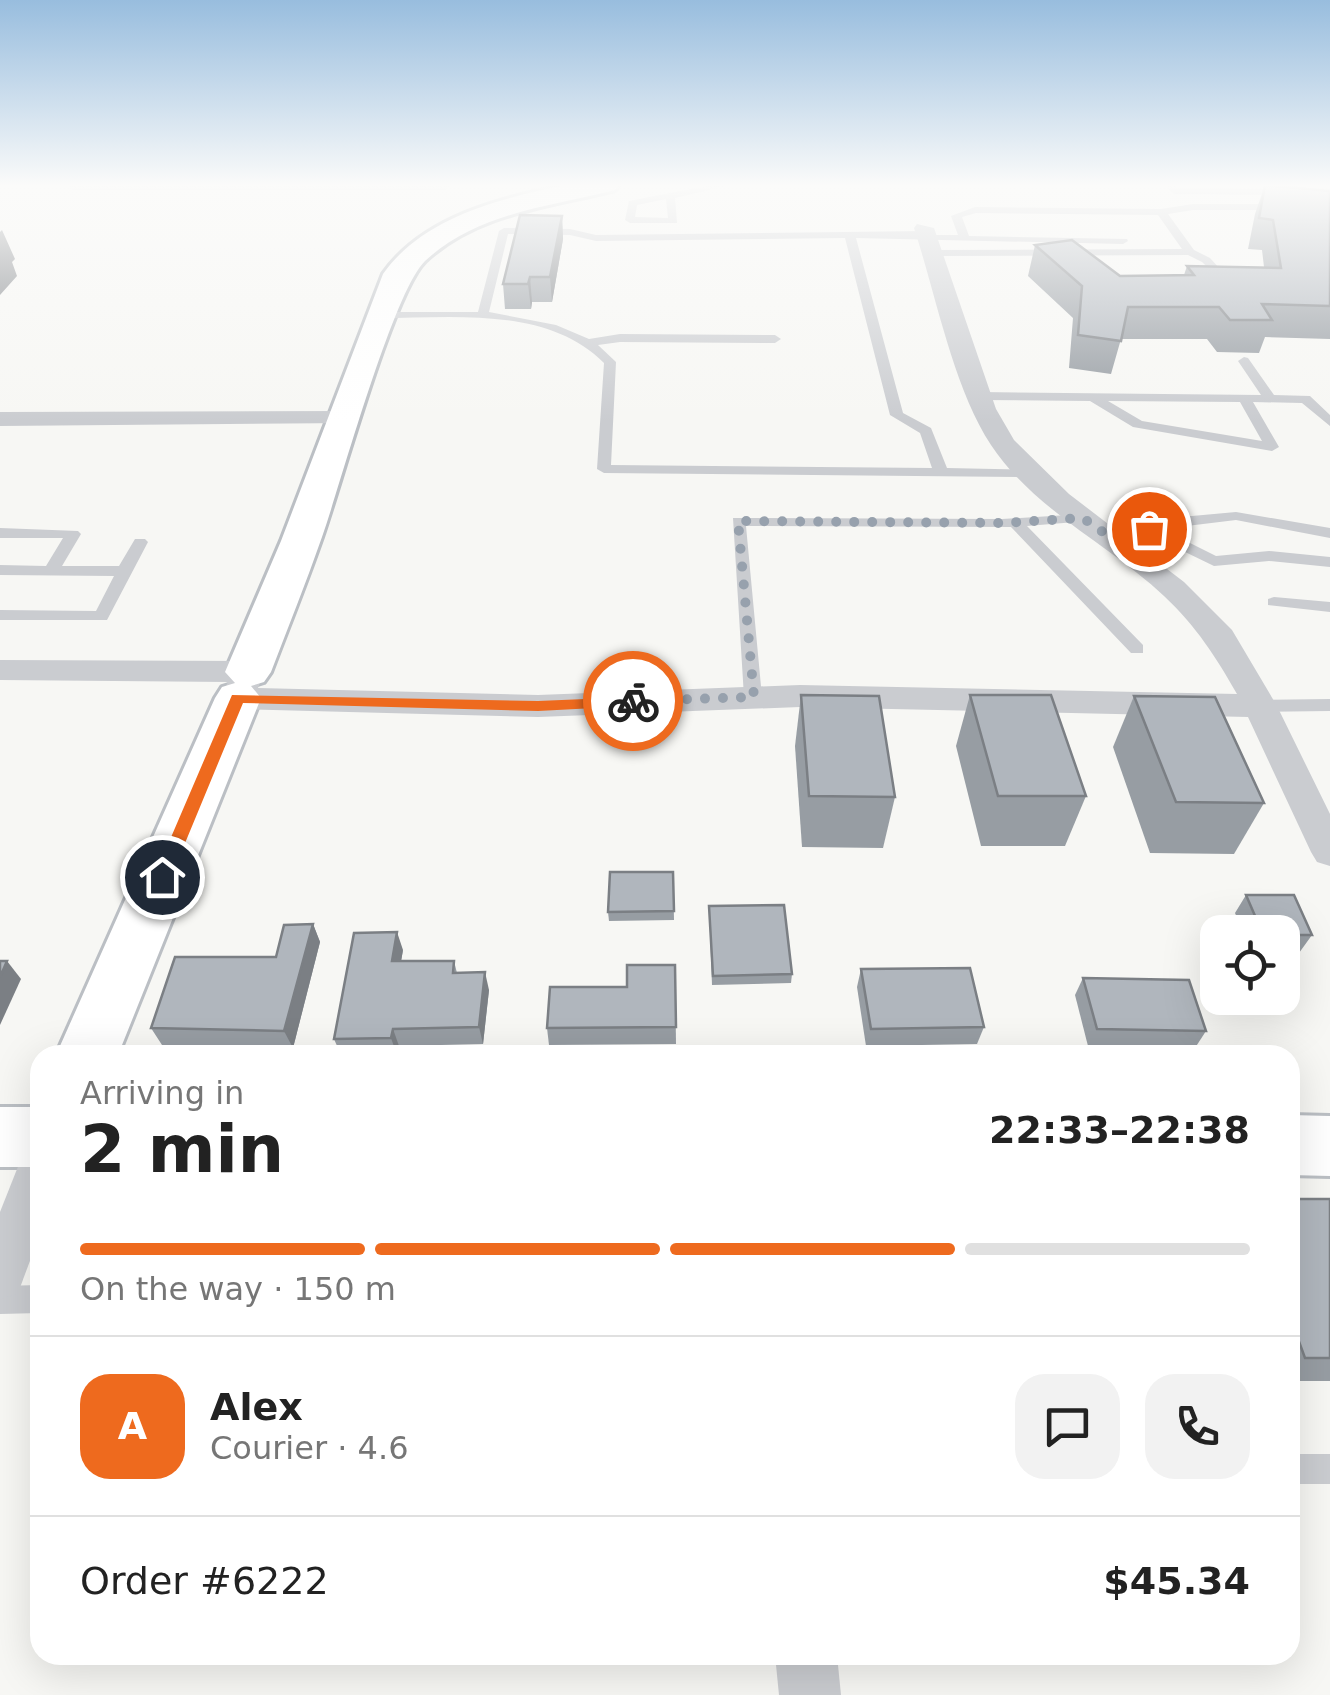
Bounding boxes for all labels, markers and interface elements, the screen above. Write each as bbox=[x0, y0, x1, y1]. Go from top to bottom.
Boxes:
pin bbox=[1107, 487, 1192, 572]
icon: bag bbox=[1122, 502, 1177, 557]
courier bbox=[583, 651, 683, 751]
icon: bike bbox=[606, 674, 661, 729]
pin bbox=[120, 835, 205, 920]
icon: home bbox=[135, 850, 190, 905]
map controls bbox=[1200, 915, 1300, 1015]
button: locate bbox=[1200, 915, 1300, 1015]
text: Arriving in bbox=[80, 1074, 244, 1112]
text: 22:33–22:38 bbox=[989, 1108, 1250, 1152]
text: 2 min bbox=[80, 1112, 284, 1187]
text: On the way · 150 m bbox=[80, 1270, 396, 1308]
button: chat bbox=[1015, 1374, 1120, 1479]
button: phone bbox=[1145, 1374, 1250, 1479]
text: Alex bbox=[210, 1385, 303, 1429]
text: A bbox=[118, 1404, 147, 1448]
text: Courier · 4.6 bbox=[210, 1429, 409, 1467]
text: Order #6222 bbox=[80, 1559, 329, 1603]
text: $45.34 bbox=[1103, 1559, 1250, 1603]

